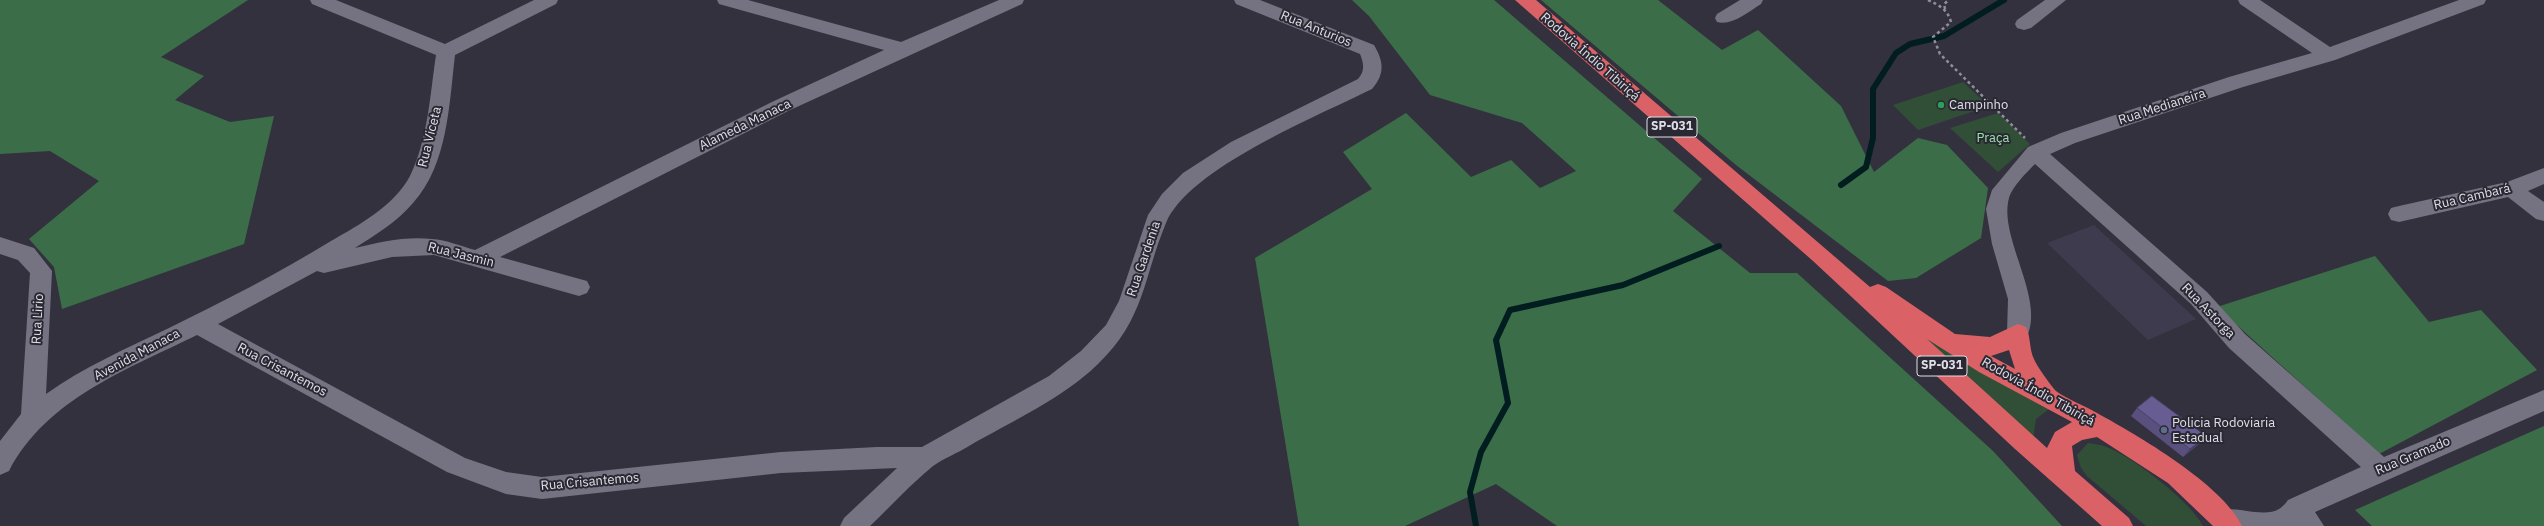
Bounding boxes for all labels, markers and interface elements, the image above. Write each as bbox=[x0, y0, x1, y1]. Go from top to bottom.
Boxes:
street label: Rua Anturios bbox=[1278, 8, 1354, 50]
street label: Rodovia Índio Tibiriçá bbox=[1537, 10, 1643, 104]
street label: Rua Medianeira bbox=[2117, 86, 2207, 128]
street label: Alameda Manaca bbox=[697, 96, 793, 154]
place label: Campinho bbox=[1949, 97, 2008, 113]
marker: Campinho bbox=[1936, 100, 1946, 110]
street label: Rua Viceta bbox=[415, 105, 445, 169]
road number: SP-031 bbox=[1647, 117, 1697, 137]
park label: Praça bbox=[1977, 130, 2009, 146]
street label: Rua Cambará bbox=[2432, 181, 2512, 213]
street label: Rua Gardenia bbox=[1124, 219, 1164, 299]
street label: Rua Jasmin bbox=[426, 239, 496, 271]
street label: Rua Astorga bbox=[2178, 280, 2238, 342]
street label: Rua Lirio bbox=[29, 293, 47, 345]
street label: Avenida Manaca bbox=[91, 326, 183, 384]
street label: Rua Crisantemos bbox=[235, 340, 329, 400]
street label: Rodovia Índio Tibiriçá bbox=[1979, 355, 2097, 429]
road number: SP-031 bbox=[1917, 356, 1967, 376]
place label: Policia Rodoviaria Estadual bbox=[2172, 415, 2275, 446]
marker: Policia Rodoviaria Estadual bbox=[2159, 425, 2169, 435]
street label: Rua Gramado bbox=[2373, 433, 2453, 479]
street label: Rua Crisantemos bbox=[540, 470, 640, 494]

